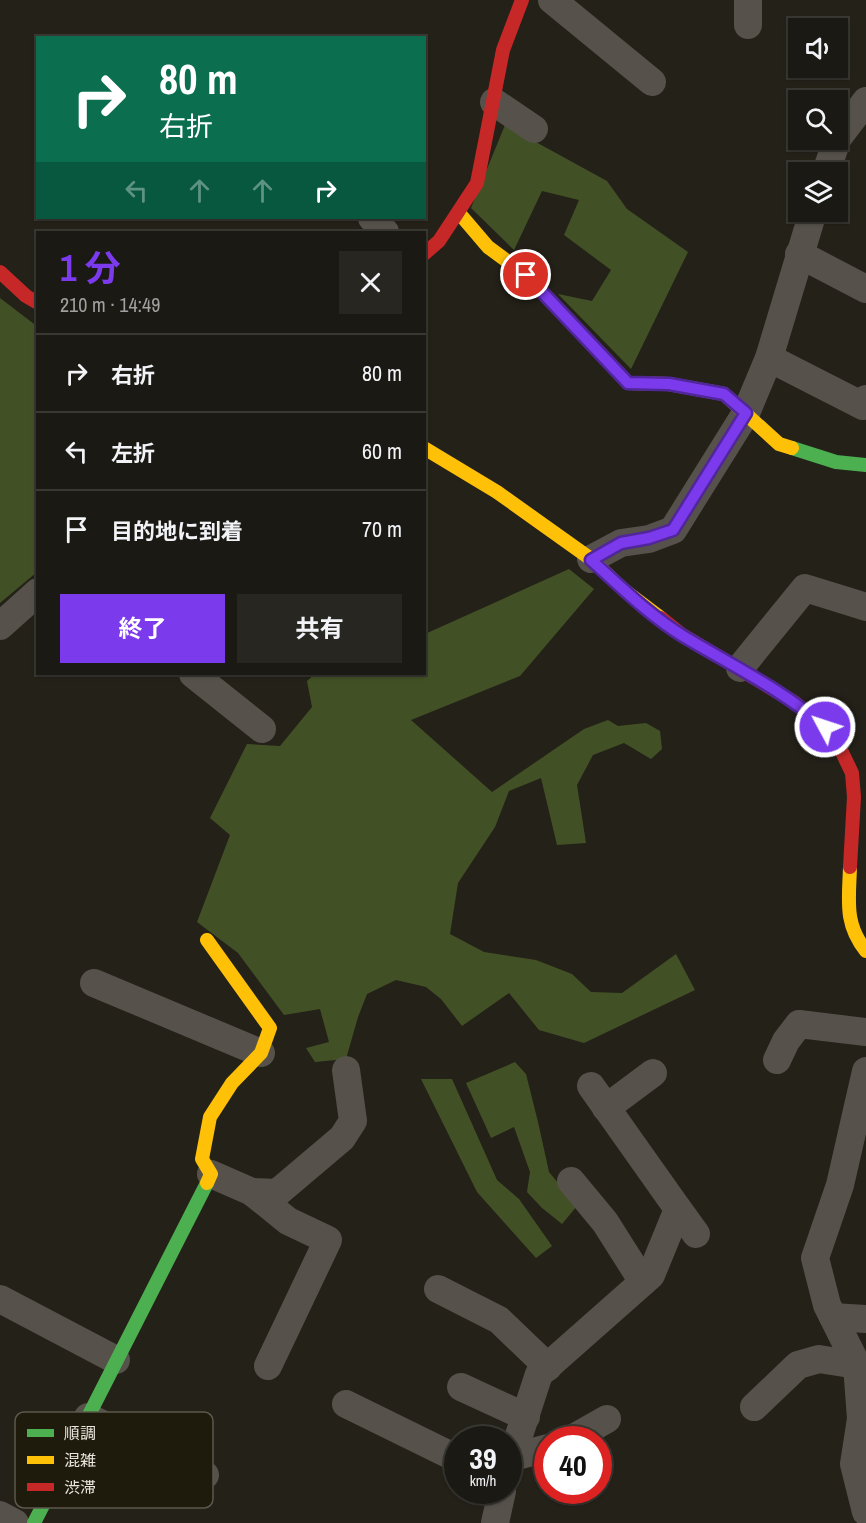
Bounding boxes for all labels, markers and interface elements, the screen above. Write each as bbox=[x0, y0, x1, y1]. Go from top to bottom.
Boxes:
map controls bbox=[788, 18, 848, 222]
button: sound bbox=[788, 18, 848, 78]
text: 80 m bbox=[159, 51, 238, 107]
icon: right bbox=[60, 60, 138, 138]
button: search bbox=[788, 90, 848, 150]
text: 右折 bbox=[159, 108, 213, 144]
button: layers bbox=[788, 162, 848, 222]
icon: left bbox=[120, 174, 153, 207]
icon: ahead bbox=[183, 174, 216, 207]
icon: ahead bbox=[246, 174, 279, 207]
icon: right bbox=[309, 174, 342, 207]
text: 1 分 bbox=[60, 244, 121, 292]
pin bbox=[500, 249, 551, 300]
button: close bbox=[339, 251, 402, 314]
icon: arrive bbox=[509, 258, 542, 291]
text: 210 m · 14:49 bbox=[60, 291, 160, 318]
icon: right bbox=[60, 357, 93, 390]
text: 80 m bbox=[362, 358, 402, 388]
text: 右折 bbox=[111, 360, 155, 390]
icon: left bbox=[60, 435, 93, 468]
text: 60 m bbox=[362, 436, 402, 466]
text: 左折 bbox=[111, 438, 155, 468]
icon: arrive bbox=[60, 513, 93, 546]
text: 70 m bbox=[362, 514, 402, 544]
text: 目的地に到着 bbox=[111, 516, 243, 546]
button: 終了 bbox=[60, 594, 225, 663]
button: 共有 bbox=[237, 594, 402, 663]
position arrow bbox=[793, 695, 857, 759]
legend bbox=[15, 1412, 213, 1508]
text: 順調 bbox=[64, 1422, 96, 1444]
speed limit sign: 40 bbox=[534, 1426, 612, 1504]
text: 39 bbox=[469, 1438, 497, 1478]
text: 混雑 bbox=[64, 1449, 96, 1471]
text: km/h bbox=[470, 1470, 496, 1491]
text: 渋滞 bbox=[64, 1476, 96, 1498]

